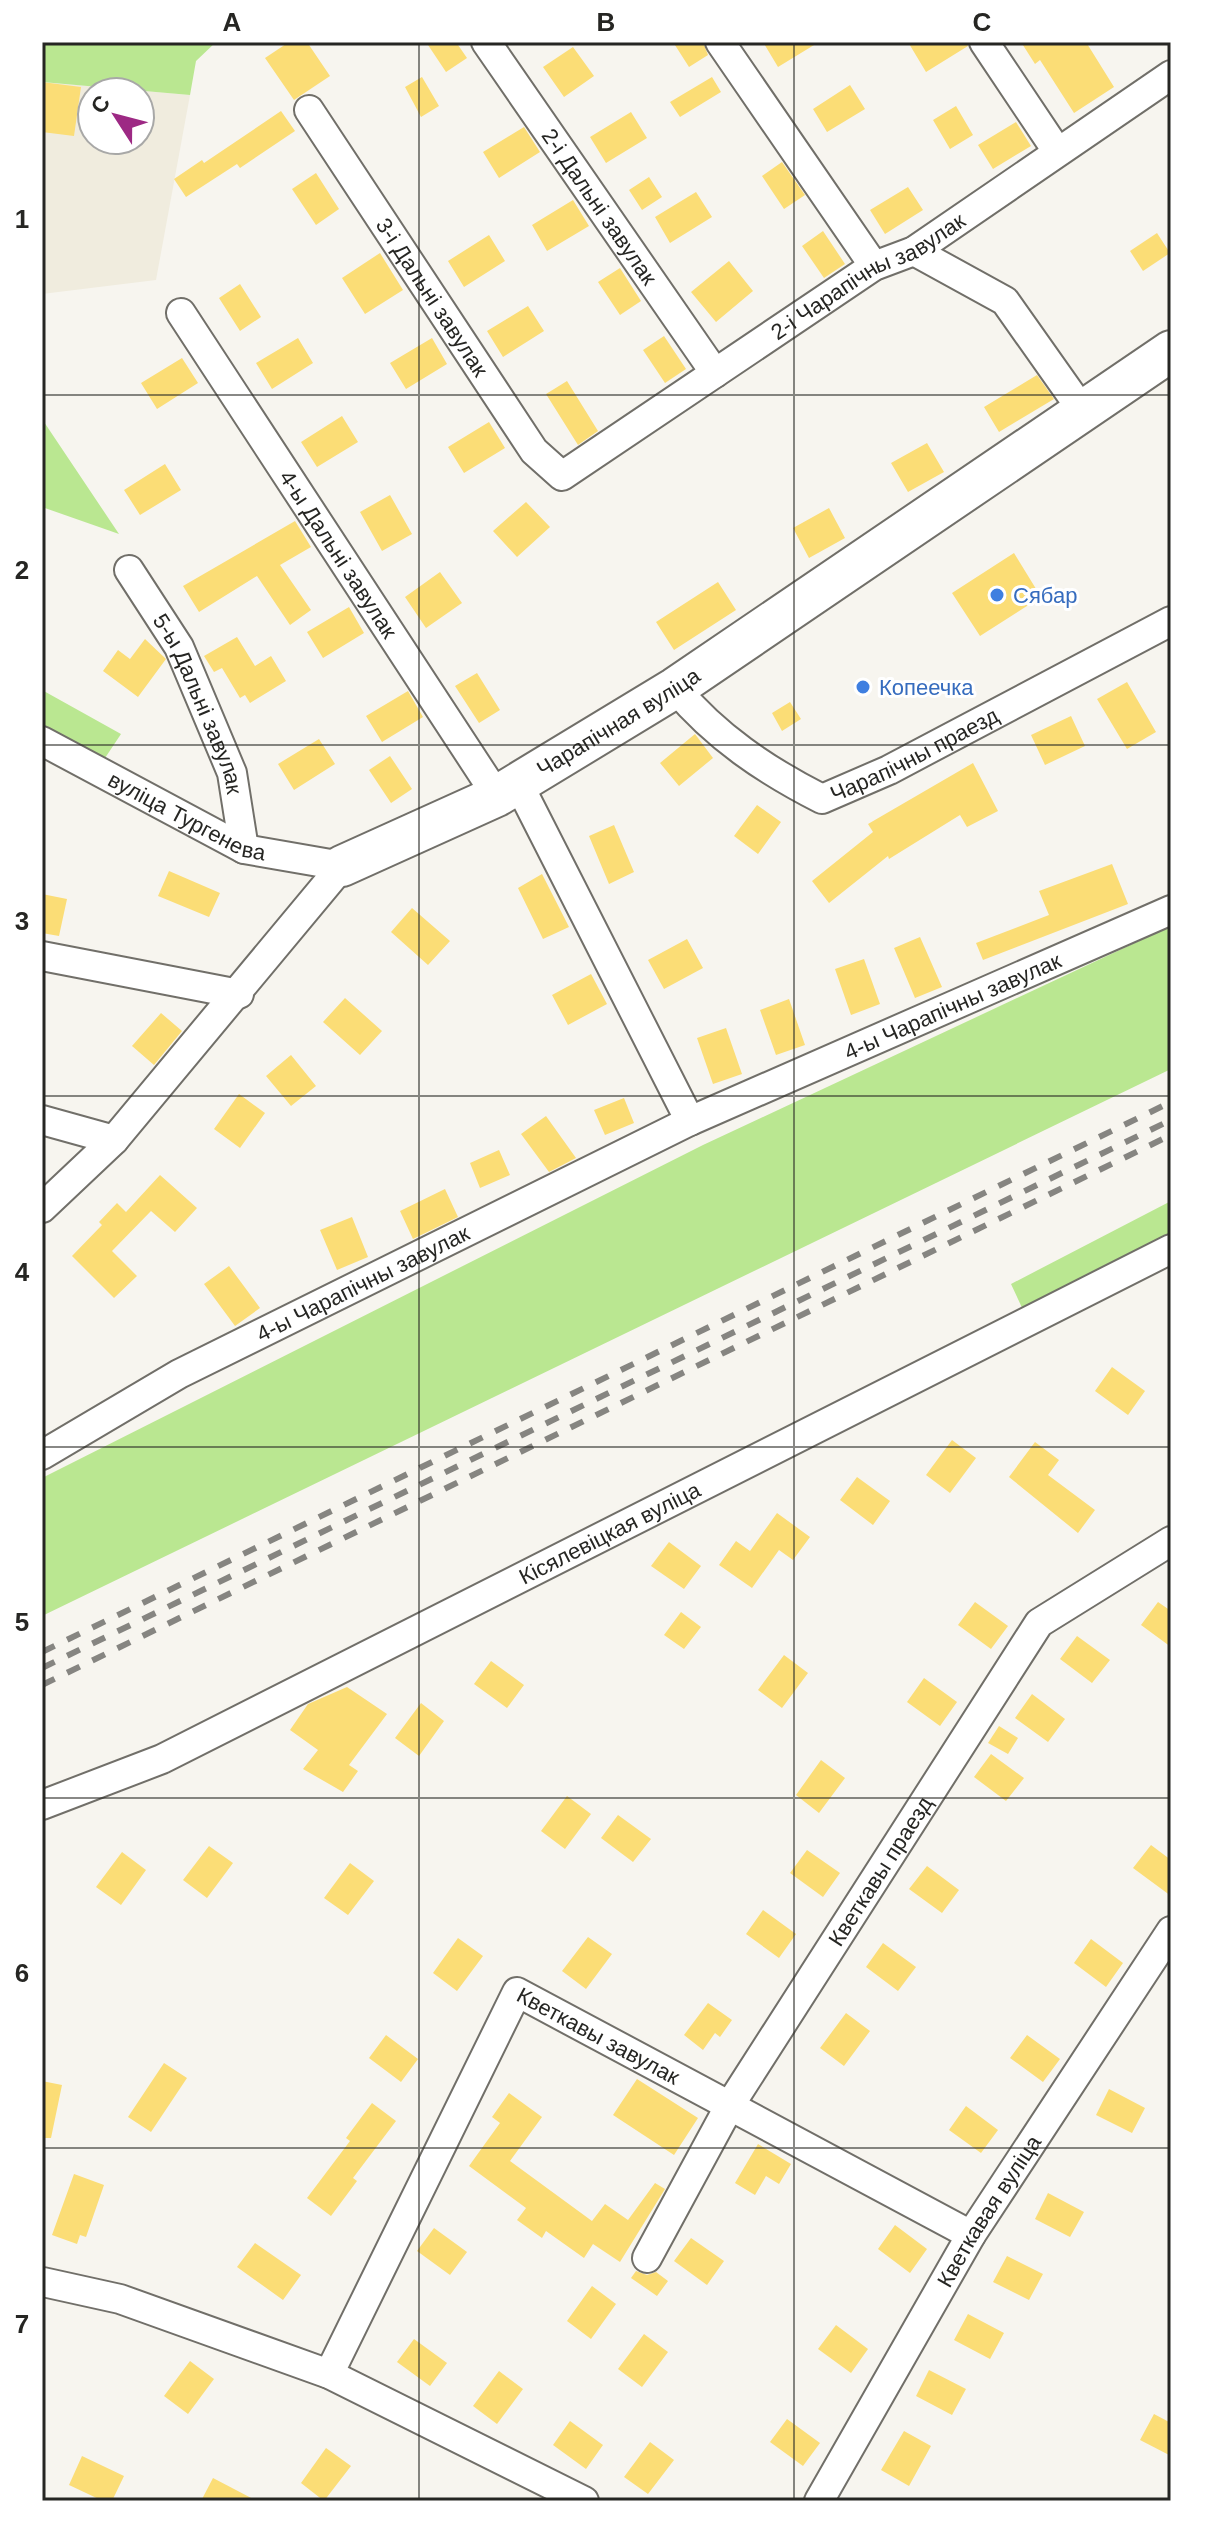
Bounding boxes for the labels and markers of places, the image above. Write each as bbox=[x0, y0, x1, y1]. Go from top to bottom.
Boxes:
place label: Сябар bbox=[1013, 583, 1077, 608]
marker: Сябар bbox=[988, 586, 1006, 604]
place label: Копеечка bbox=[879, 675, 974, 700]
marker: Копеечка bbox=[854, 678, 872, 696]

